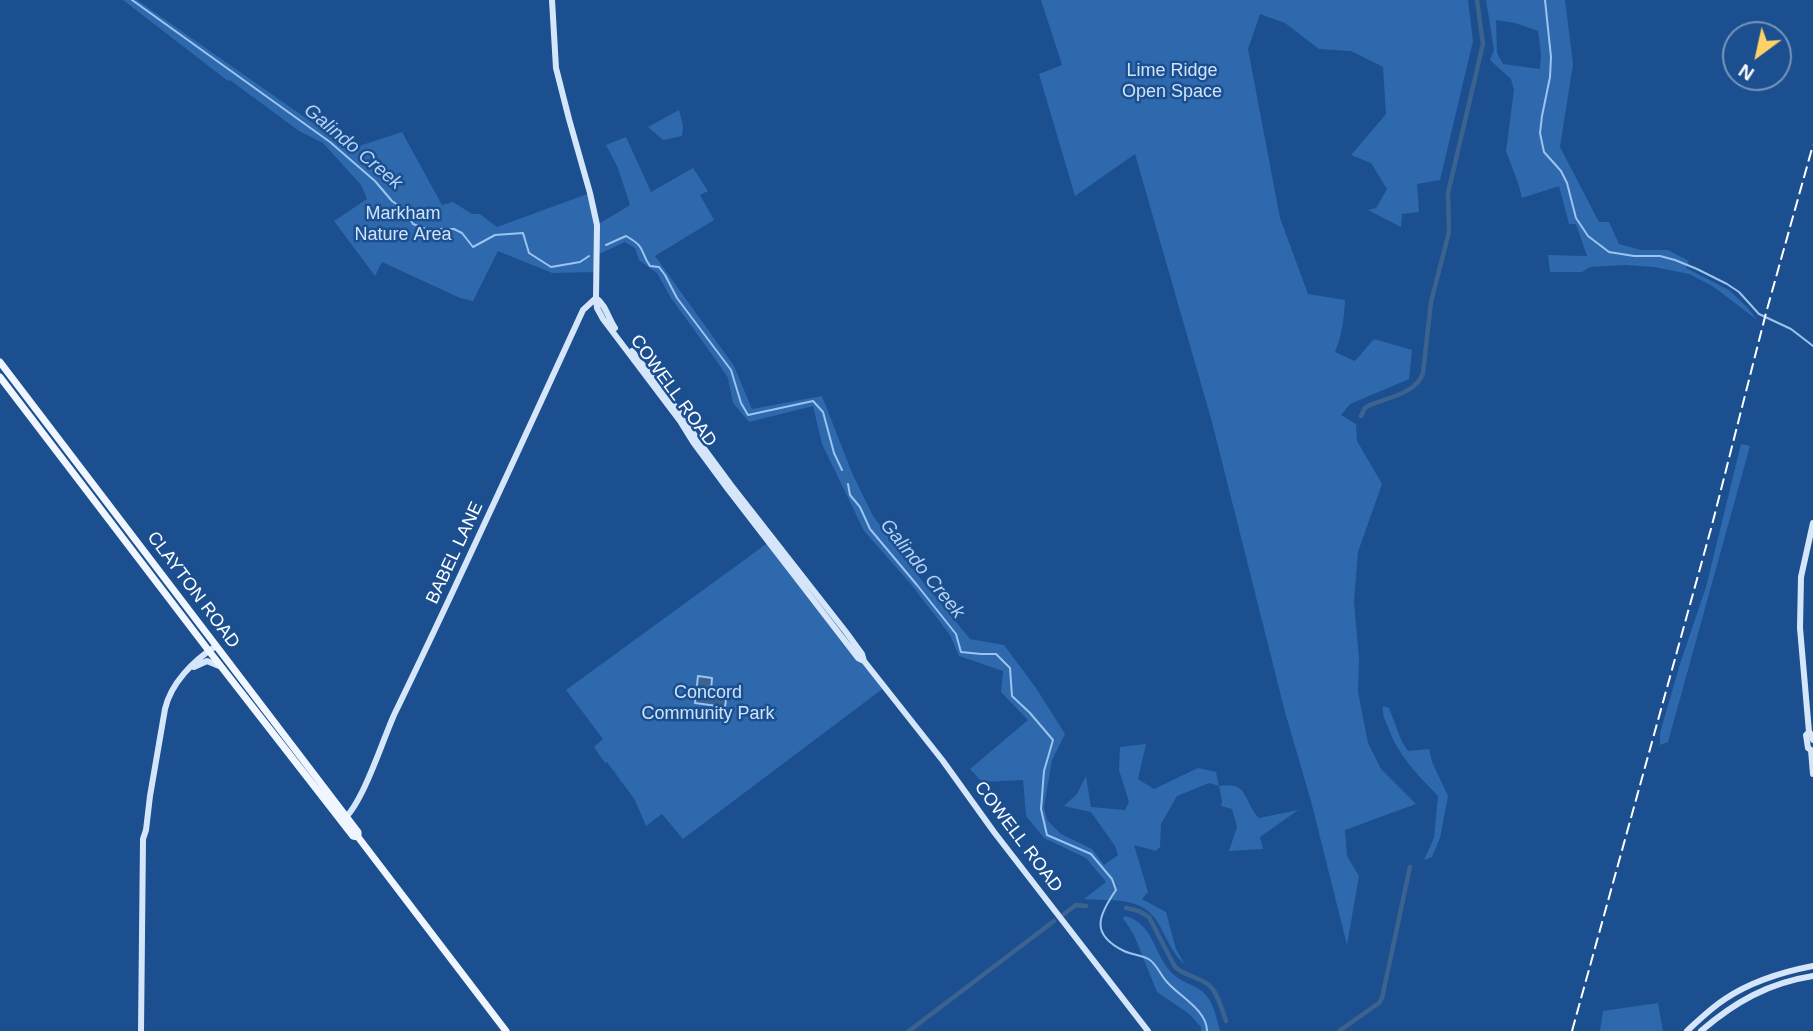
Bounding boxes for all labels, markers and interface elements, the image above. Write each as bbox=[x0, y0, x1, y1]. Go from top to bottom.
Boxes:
north arrow bbox=[1722, 21, 1792, 91]
park label: Lime Ridge Open Space bbox=[1122, 60, 1222, 102]
text: N bbox=[1735, 60, 1758, 85]
water label: Galindo Creek bbox=[299, 99, 407, 195]
park label: Markham Nature Area bbox=[354, 203, 452, 246]
street label: COWELL ROAD bbox=[625, 331, 721, 451]
street label: BABEL LANE bbox=[422, 499, 488, 607]
water label: Galindo Creek bbox=[875, 515, 969, 623]
street label: CLAYTON ROAD bbox=[142, 527, 244, 653]
park label: Concord Community Park bbox=[641, 682, 775, 724]
street label: COWELL ROAD bbox=[969, 777, 1067, 897]

